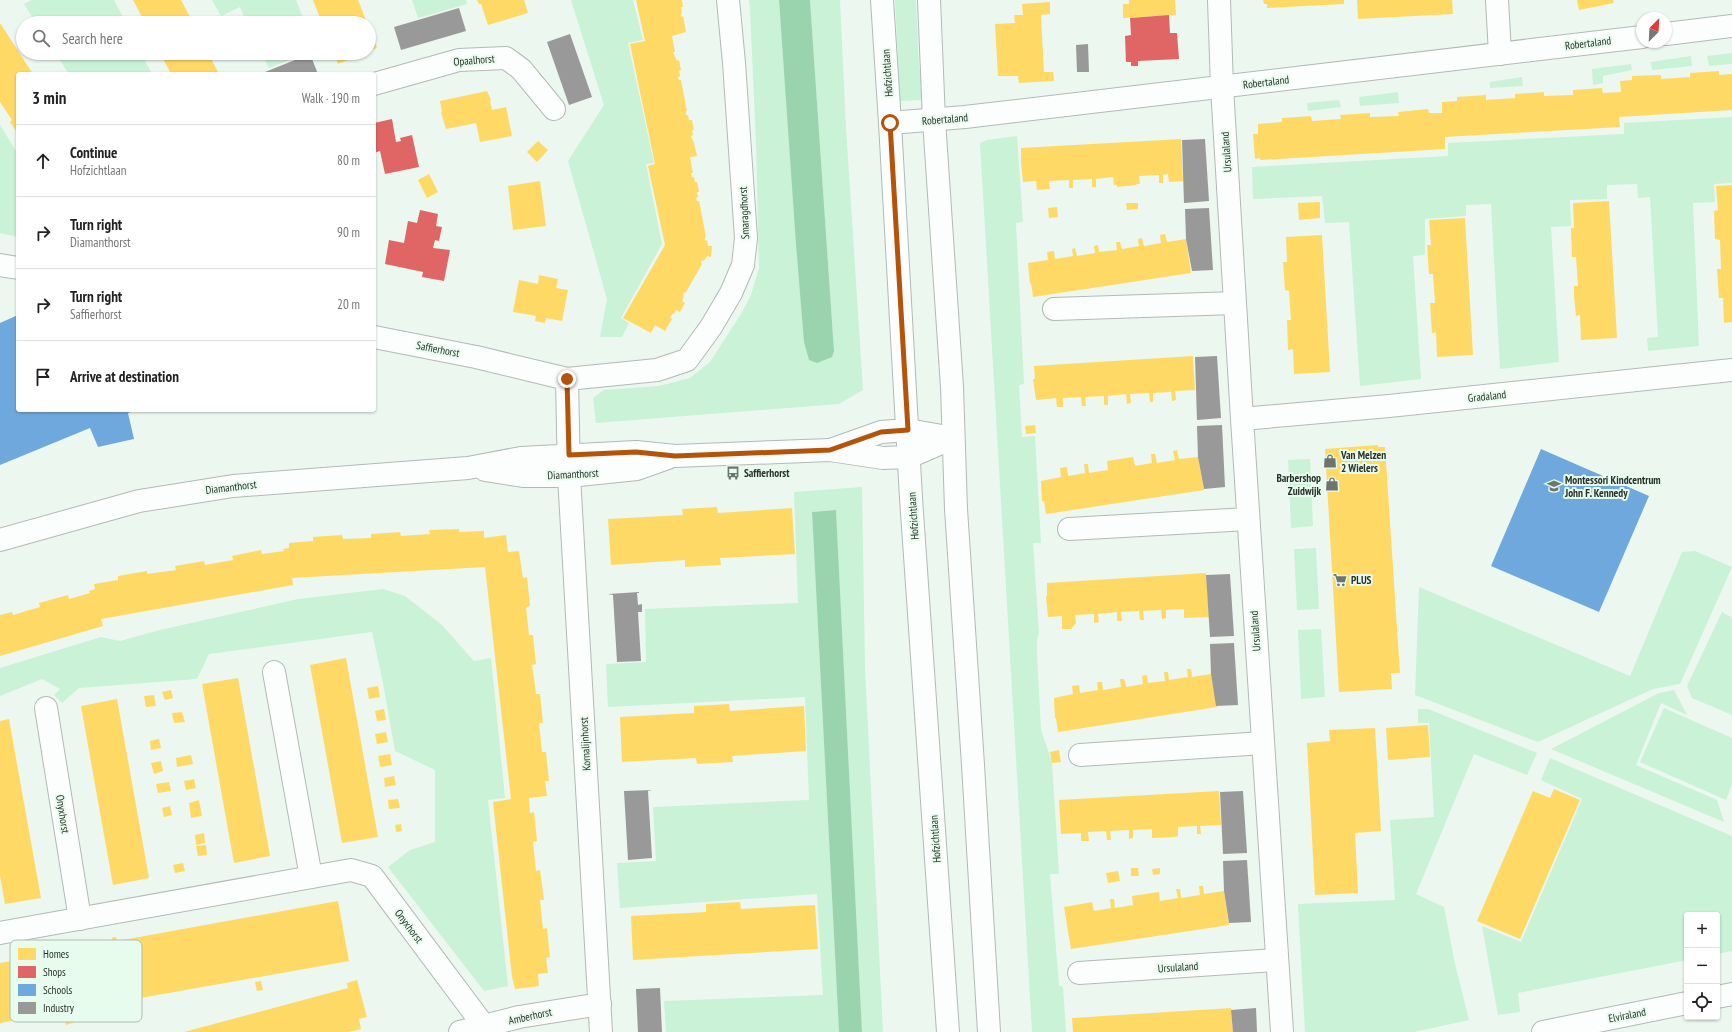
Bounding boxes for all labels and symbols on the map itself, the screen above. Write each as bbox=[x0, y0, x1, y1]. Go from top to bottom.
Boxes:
north arrow bbox=[1636, 12, 1672, 48]
street label: Robertaland bbox=[1564, 33, 1612, 53]
street label: Hofzichtlaan bbox=[878, 49, 896, 97]
street label: Opaalhorst bbox=[453, 51, 495, 69]
street label: Robertaland bbox=[1242, 72, 1290, 92]
street label: Robertaland bbox=[921, 110, 969, 128]
route start bbox=[881, 114, 899, 132]
street label: Ursulaland bbox=[1218, 131, 1234, 173]
street label: Smaragdhorst bbox=[736, 186, 752, 240]
street label: Saffierhorst bbox=[415, 338, 461, 360]
route end bbox=[558, 370, 576, 388]
street label: Gradaland bbox=[1467, 387, 1507, 405]
place label: Van Melzen 2 Wielers bbox=[1340, 448, 1386, 475]
shop icon: Van Melzen 2 Wielers bbox=[1322, 453, 1338, 469]
bus stop icon: Saffierhorst bbox=[725, 465, 741, 481]
street label: Diamanthorst bbox=[547, 466, 599, 482]
place label: Saffierhorst bbox=[744, 466, 790, 480]
place label: Barbershop Zuidwijk bbox=[1276, 471, 1321, 498]
place label: Montessori Kindcentrum John F. Kennedy bbox=[1564, 473, 1661, 500]
shop icon: Barbershop Zuidwijk bbox=[1324, 476, 1340, 492]
street label: Diamanthorst bbox=[205, 477, 257, 497]
school or university icon: Montessori Kindcentrum John F. Kennedy bbox=[1546, 478, 1562, 494]
street label: Hofzichtlaan bbox=[904, 492, 922, 540]
supermarket icon: PLUS bbox=[1332, 572, 1348, 588]
place label: PLUS bbox=[1351, 573, 1372, 587]
street label: Ursulaland bbox=[1247, 610, 1263, 652]
street label: Kornalijnhorst bbox=[577, 717, 593, 771]
street label: Onyxhorst bbox=[53, 794, 73, 834]
street label: Hofzichtlaan bbox=[926, 815, 944, 863]
street label: Onyxhorst bbox=[392, 906, 426, 946]
legend bbox=[10, 940, 142, 1022]
text: Homes bbox=[43, 947, 69, 961]
street label: Ursulaland bbox=[1157, 959, 1199, 975]
text: Shops bbox=[43, 965, 66, 979]
text: Schools bbox=[43, 983, 73, 997]
text: Industry bbox=[43, 1001, 75, 1015]
street label: Elviraland bbox=[1607, 1004, 1647, 1025]
street label: Amberhorst bbox=[507, 1005, 553, 1027]

